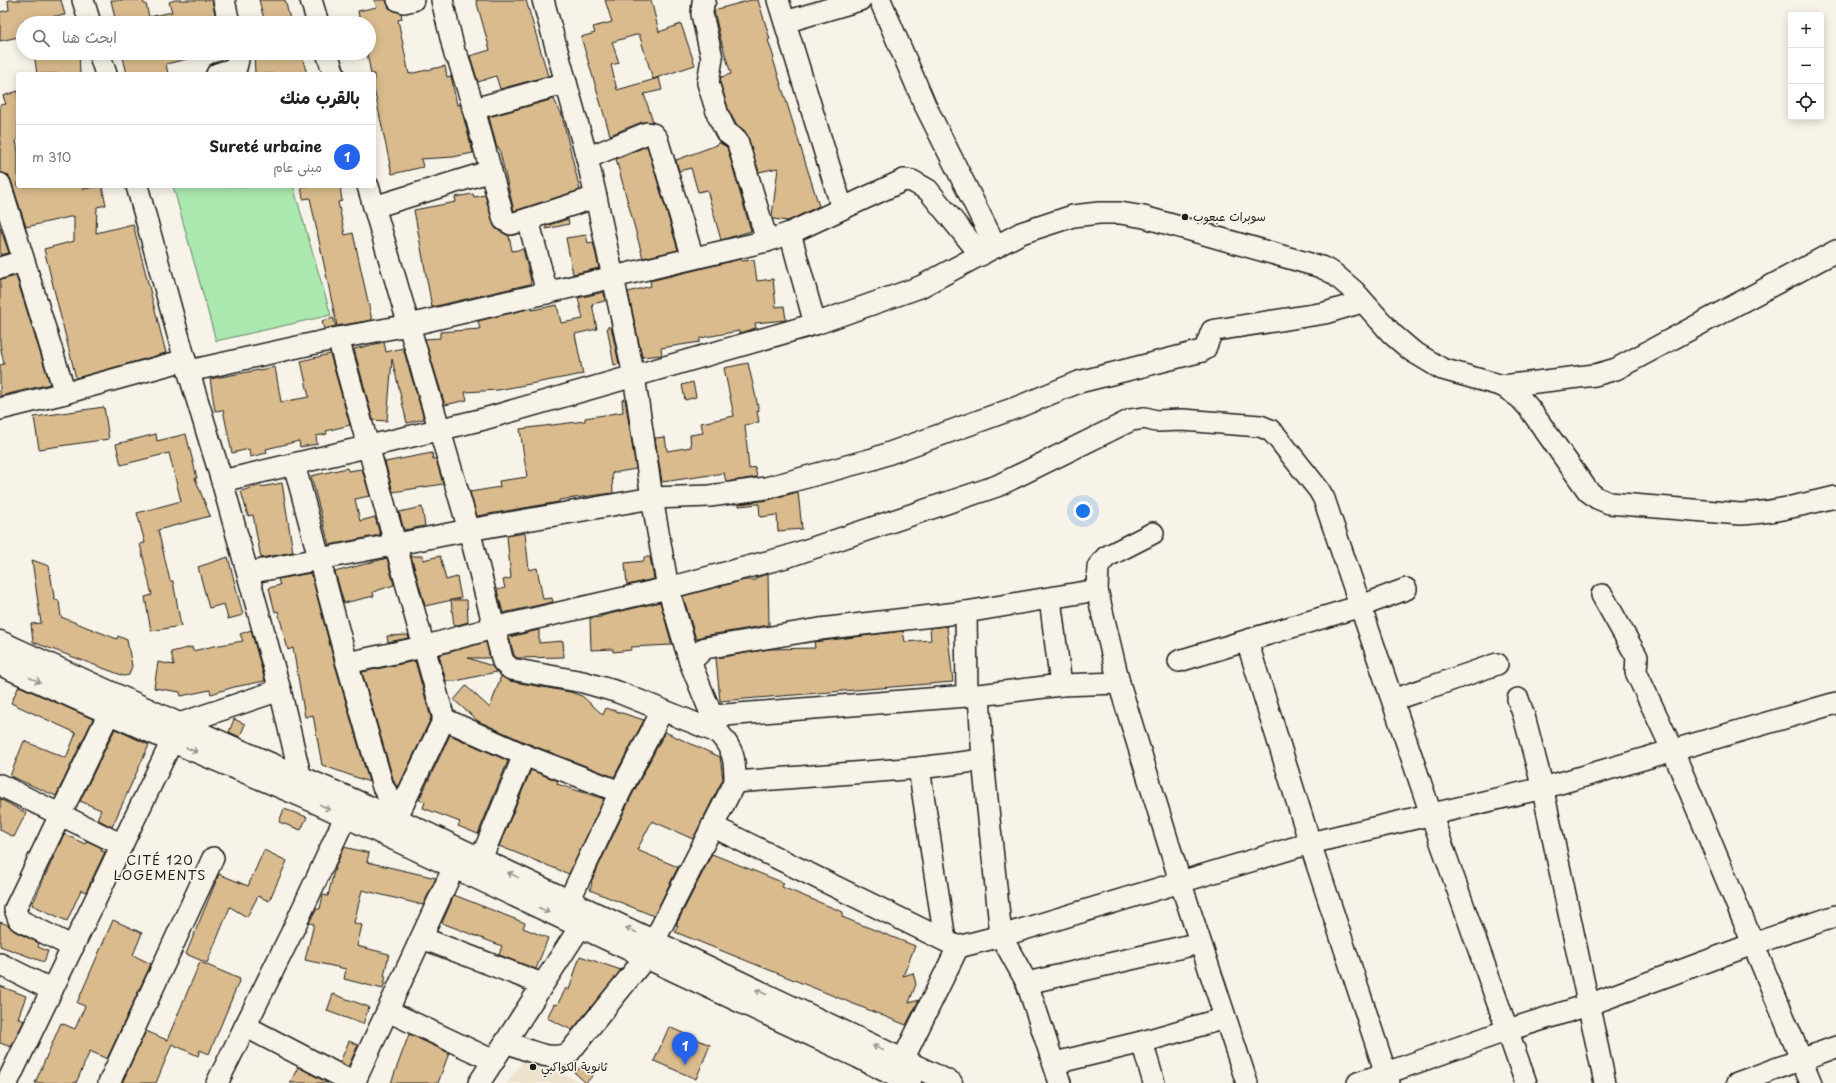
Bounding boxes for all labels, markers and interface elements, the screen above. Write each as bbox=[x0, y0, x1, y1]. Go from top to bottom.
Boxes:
map controls bbox=[1788, 12, 1824, 120]
button: + bbox=[1788, 12, 1824, 48]
search box bbox=[16, 16, 376, 60]
text: ابحث هنا bbox=[62, 25, 117, 48]
icon: search bbox=[30, 27, 52, 49]
button: − bbox=[1788, 48, 1824, 84]
text: بالقرب منك bbox=[280, 84, 360, 110]
button: locate bbox=[1788, 84, 1824, 120]
text: Sureté urbaine bbox=[210, 134, 322, 157]
text: 310 m bbox=[32, 147, 71, 166]
text: 1 bbox=[344, 147, 350, 166]
text: مبنى عام bbox=[273, 157, 322, 176]
place label: سوبرات عبعوب bbox=[1193, 207, 1266, 225]
marker: سوبرات عبعوب bbox=[1180, 212, 1190, 222]
your location bbox=[1073, 501, 1093, 521]
one-way arrow bbox=[29, 677, 41, 684]
one-way arrow bbox=[186, 747, 198, 754]
one-way arrow bbox=[318, 804, 330, 811]
district label: CITÉ 120 LOGEMENTS bbox=[114, 850, 206, 884]
one-way arrow bbox=[508, 871, 520, 878]
one-way arrow bbox=[538, 907, 550, 914]
one-way arrow bbox=[625, 926, 637, 933]
one-way arrow bbox=[755, 988, 767, 995]
pin: 1 bbox=[672, 1032, 698, 1065]
one-way arrow bbox=[873, 1044, 885, 1051]
place label: ثانوية الكواكبي bbox=[541, 1057, 608, 1078]
marker: ثانوية الكواكبي bbox=[528, 1062, 538, 1072]

